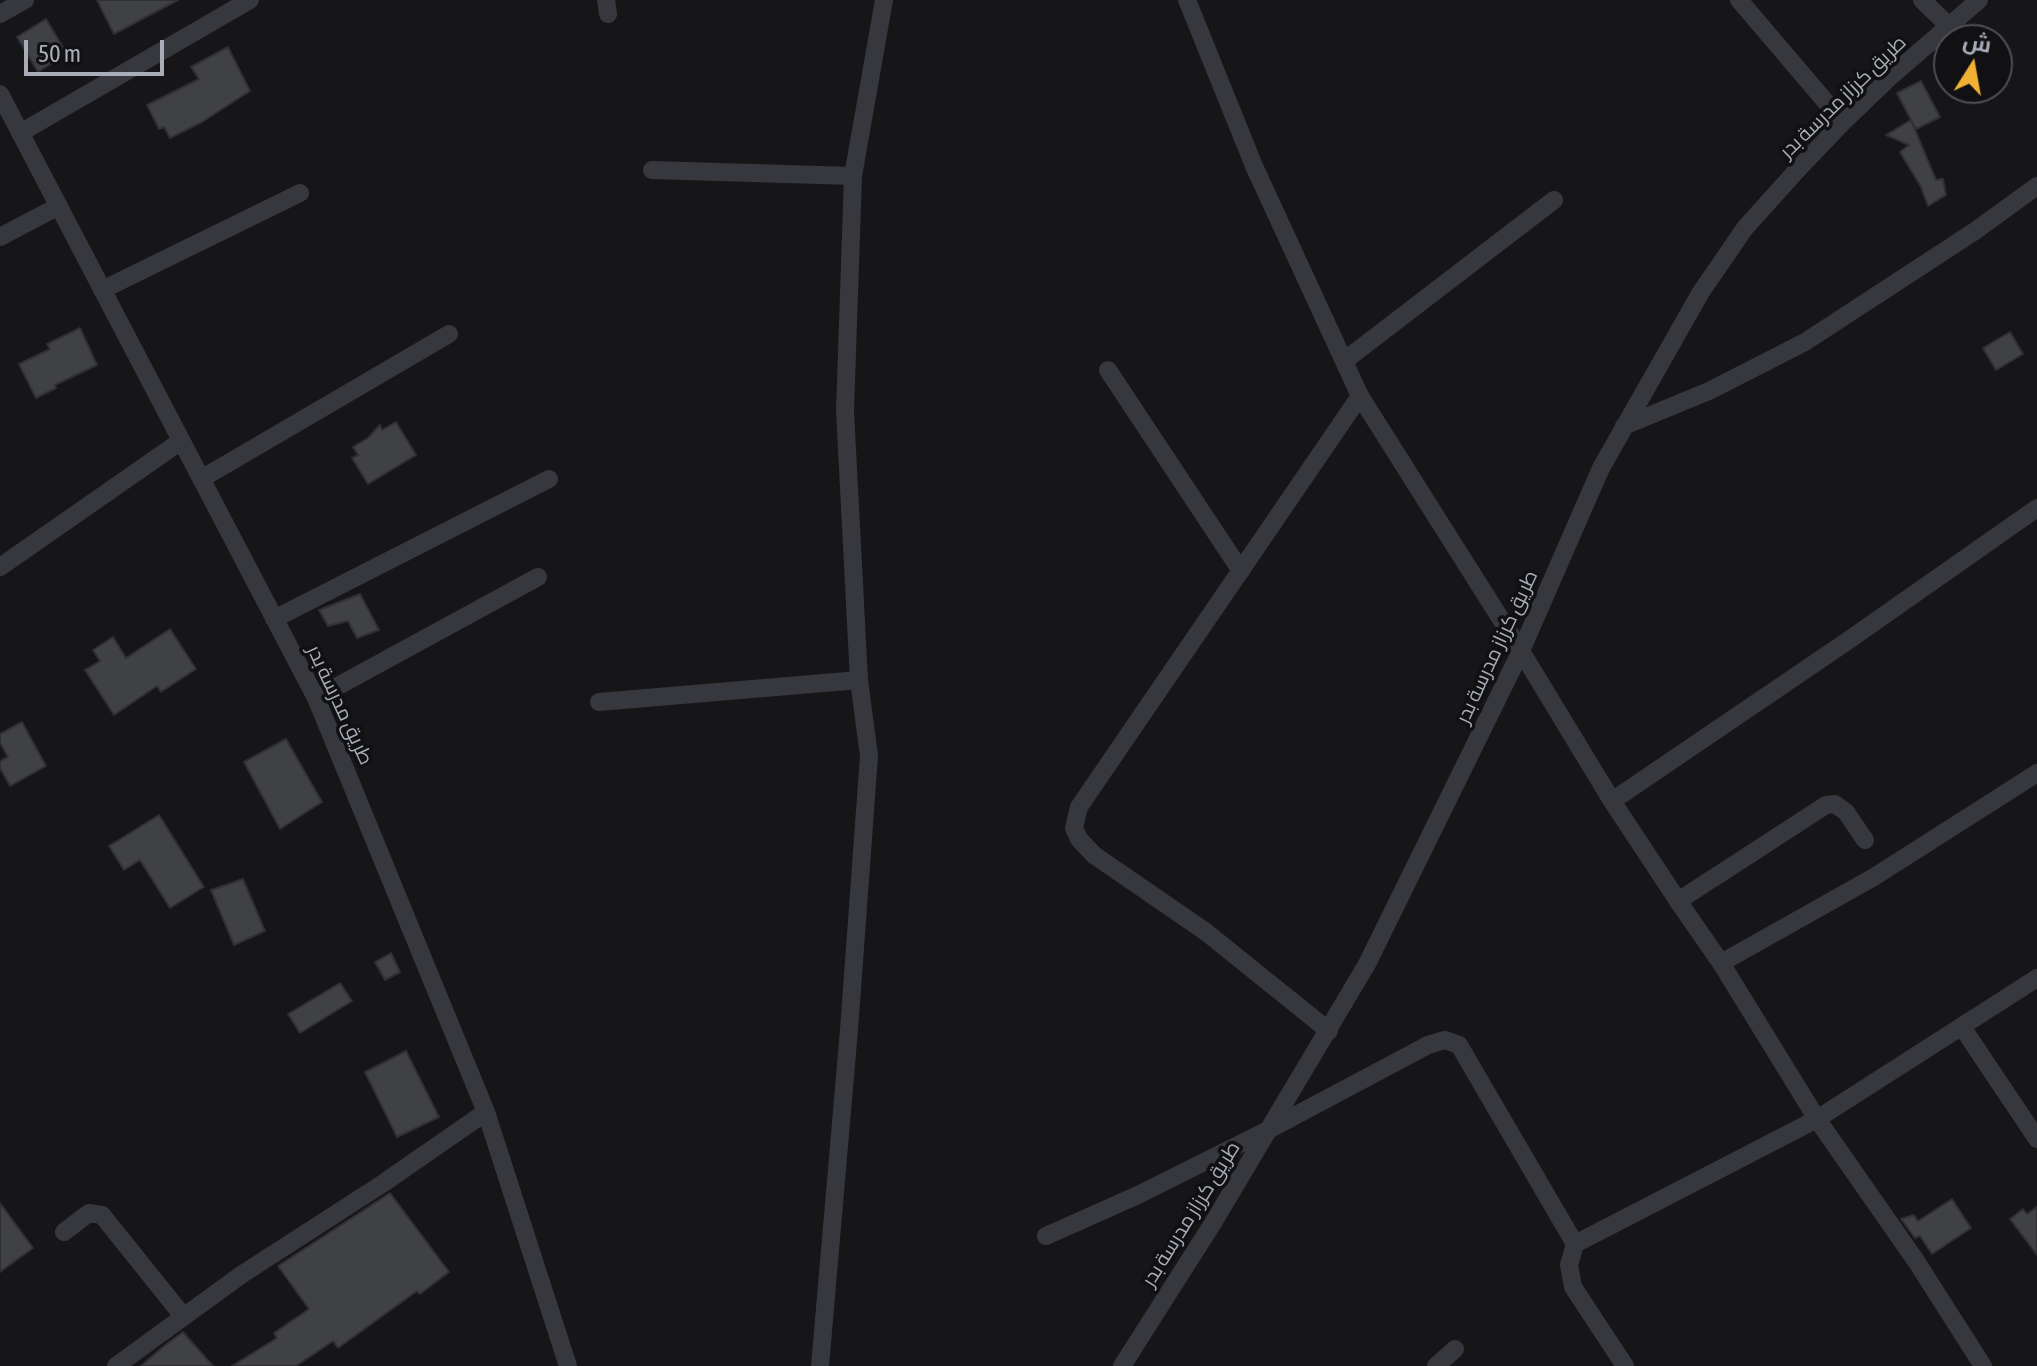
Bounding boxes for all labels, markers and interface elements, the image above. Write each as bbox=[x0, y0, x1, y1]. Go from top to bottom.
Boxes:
scale bar bbox=[28, 24, 168, 74]
north arrow bbox=[1933, 24, 2013, 104]
text: ش bbox=[1961, 27, 1994, 58]
street label: طريق كرزاز مدرسة بدر bbox=[1775, 31, 1911, 163]
text: 50 m bbox=[38, 40, 81, 67]
street label: طريق كرزاز مدرسة بدر bbox=[1451, 566, 1543, 728]
street label: طريق مدرسة بدر bbox=[302, 641, 378, 769]
street label: طريق كرزاز مدرسة بدر bbox=[1137, 1137, 1245, 1291]

